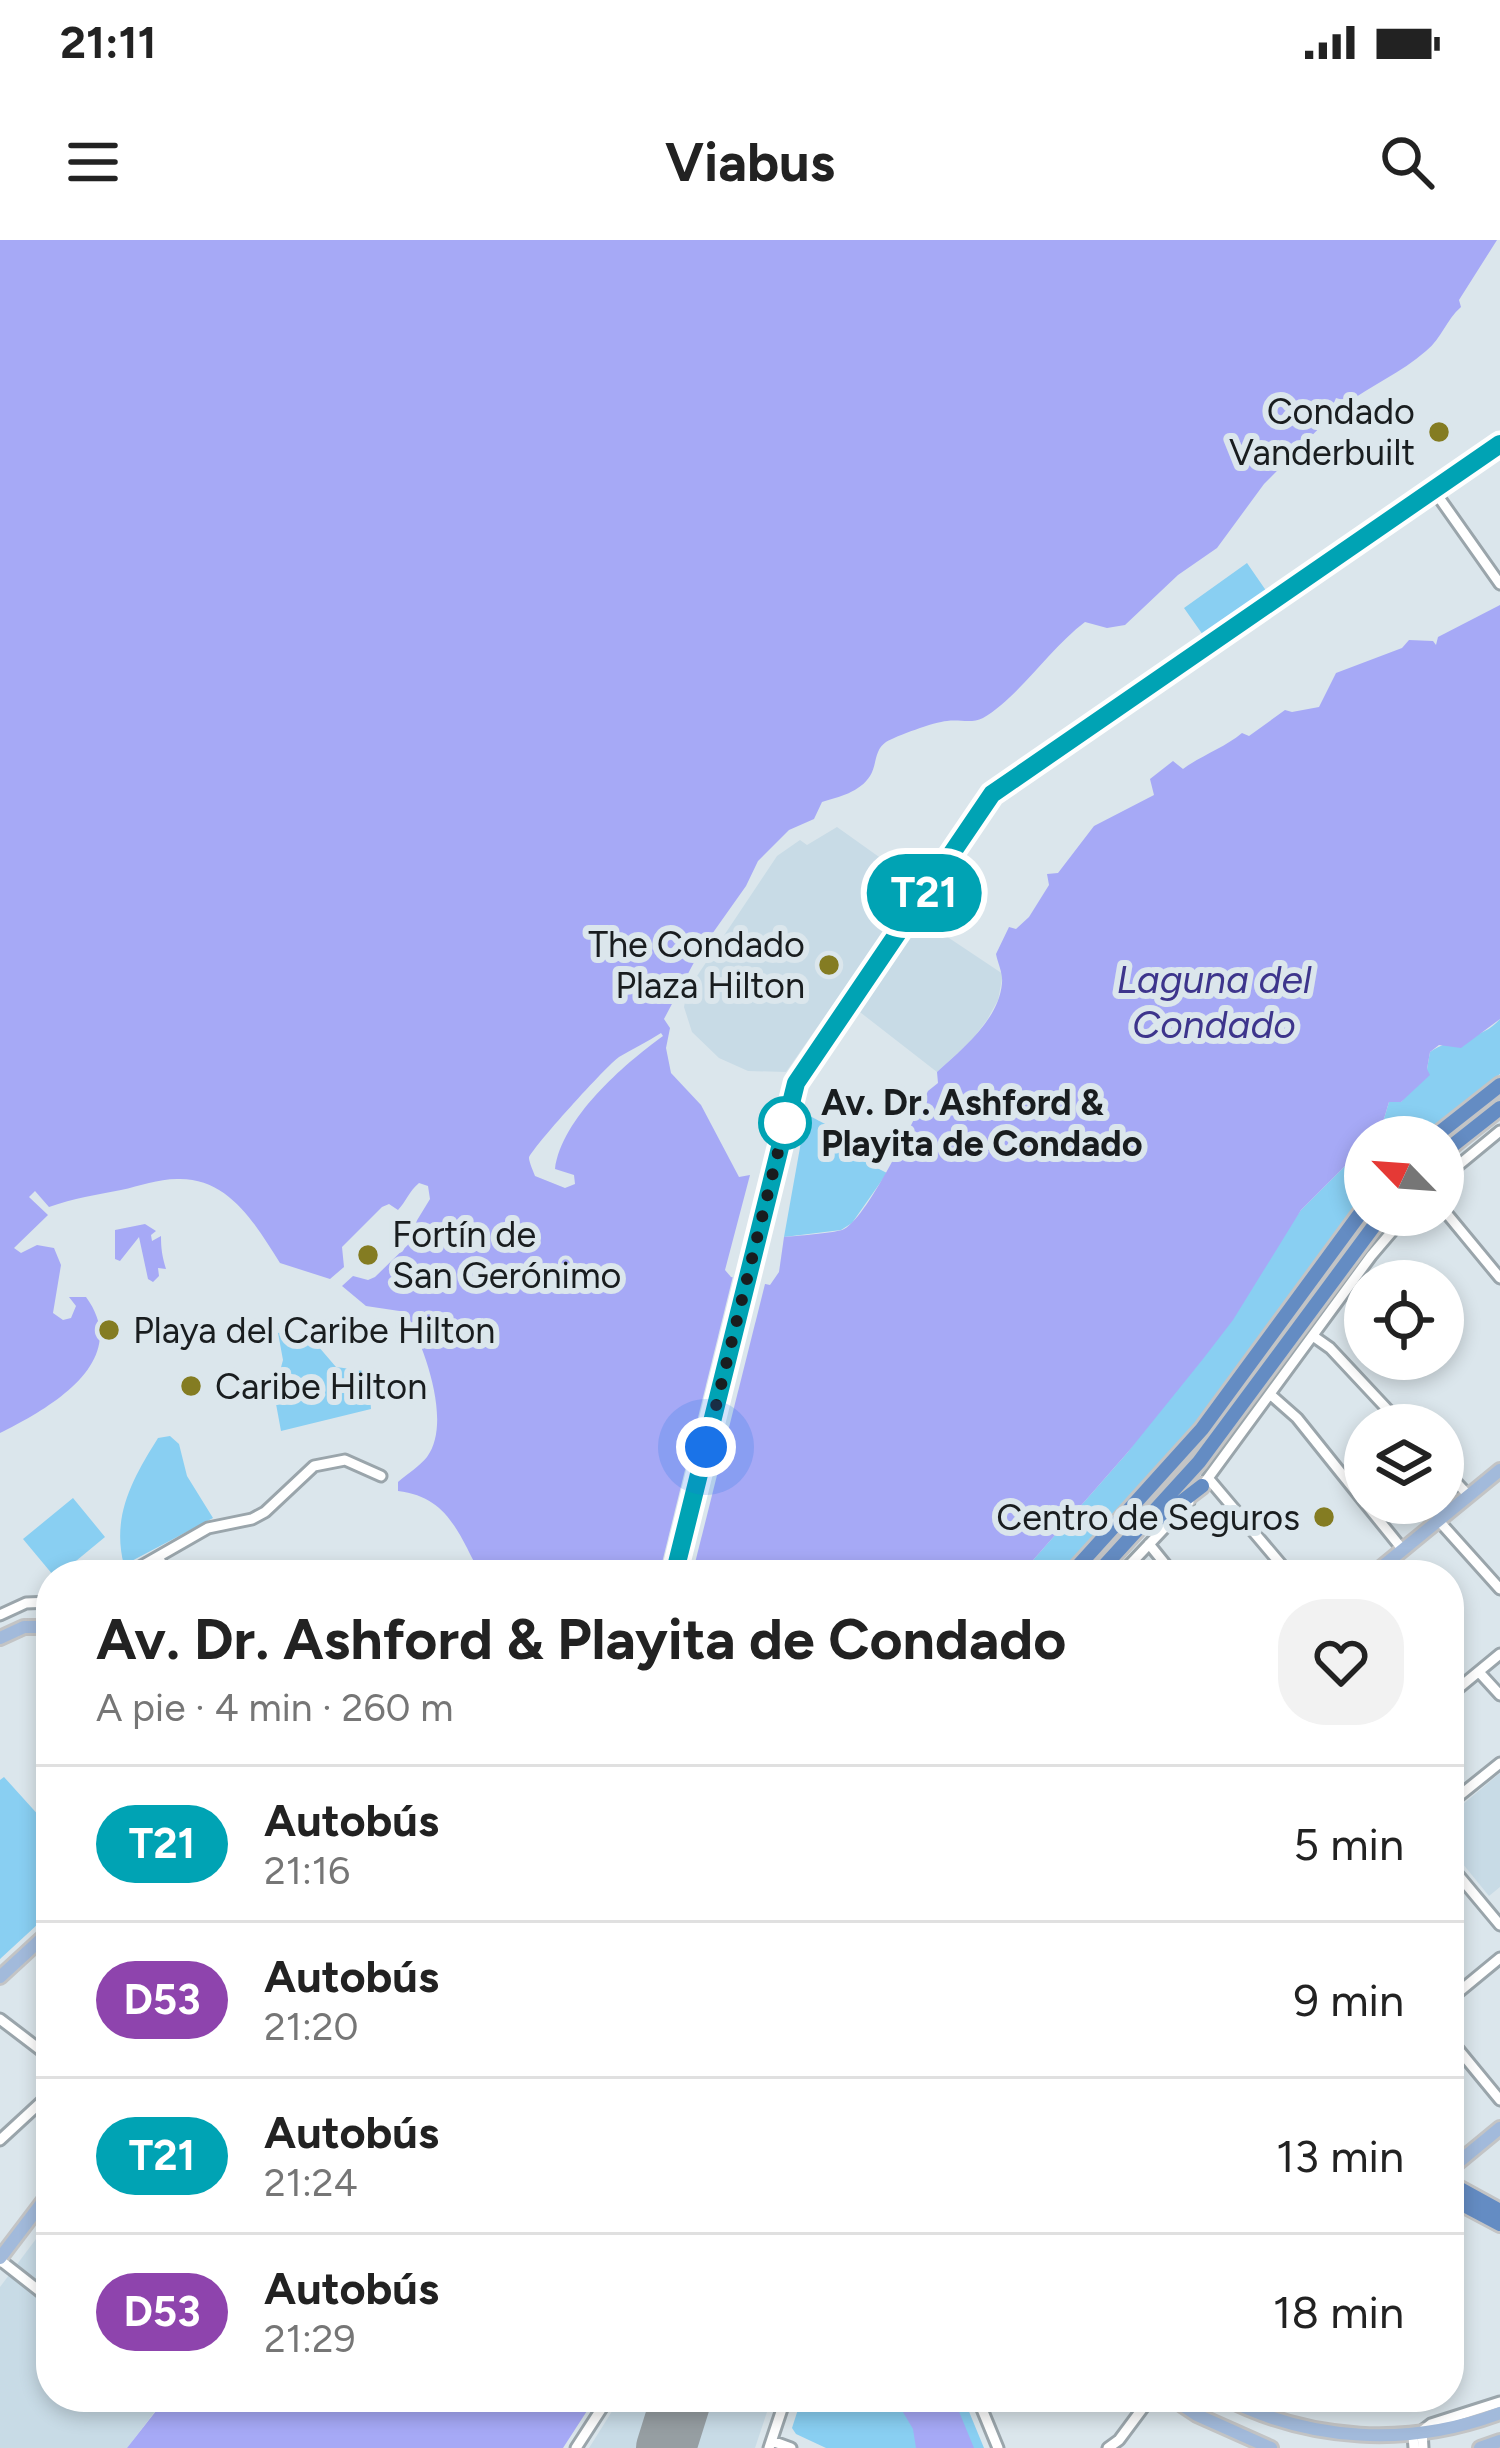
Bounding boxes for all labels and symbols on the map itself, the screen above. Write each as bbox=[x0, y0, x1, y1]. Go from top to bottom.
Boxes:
place label: Condado Vanderbuilt bbox=[1229, 390, 1415, 474]
marker: Condado Vanderbuilt bbox=[1426, 419, 1452, 445]
line badge: T21 bbox=[855, 854, 993, 932]
place label: The Condado Plaza Hilton bbox=[588, 923, 805, 1007]
marker: The Condado Plaza Hilton bbox=[816, 952, 842, 978]
water label: Laguna del Condado bbox=[1117, 956, 1312, 1048]
place label: Av. Dr. Ashford & Playita de Condado bbox=[821, 1081, 1143, 1165]
marker: Av. Dr. Ashford & Playita de Condado bbox=[760, 1098, 810, 1148]
north arrow bbox=[1344, 1116, 1464, 1236]
place label: Fortín de San Gerónimo bbox=[392, 1213, 621, 1297]
marker: Fortín de San Gerónimo bbox=[355, 1242, 381, 1268]
place label: Playa del Caribe Hilton bbox=[133, 1309, 495, 1352]
marker: Playa del Caribe Hilton bbox=[96, 1317, 122, 1343]
place label: Caribe Hilton bbox=[215, 1365, 427, 1408]
marker: Caribe Hilton bbox=[178, 1373, 204, 1399]
your location bbox=[676, 1417, 736, 1477]
place label: Centro de Seguros bbox=[996, 1496, 1300, 1539]
marker: Centro de Seguros bbox=[1311, 1504, 1337, 1530]

